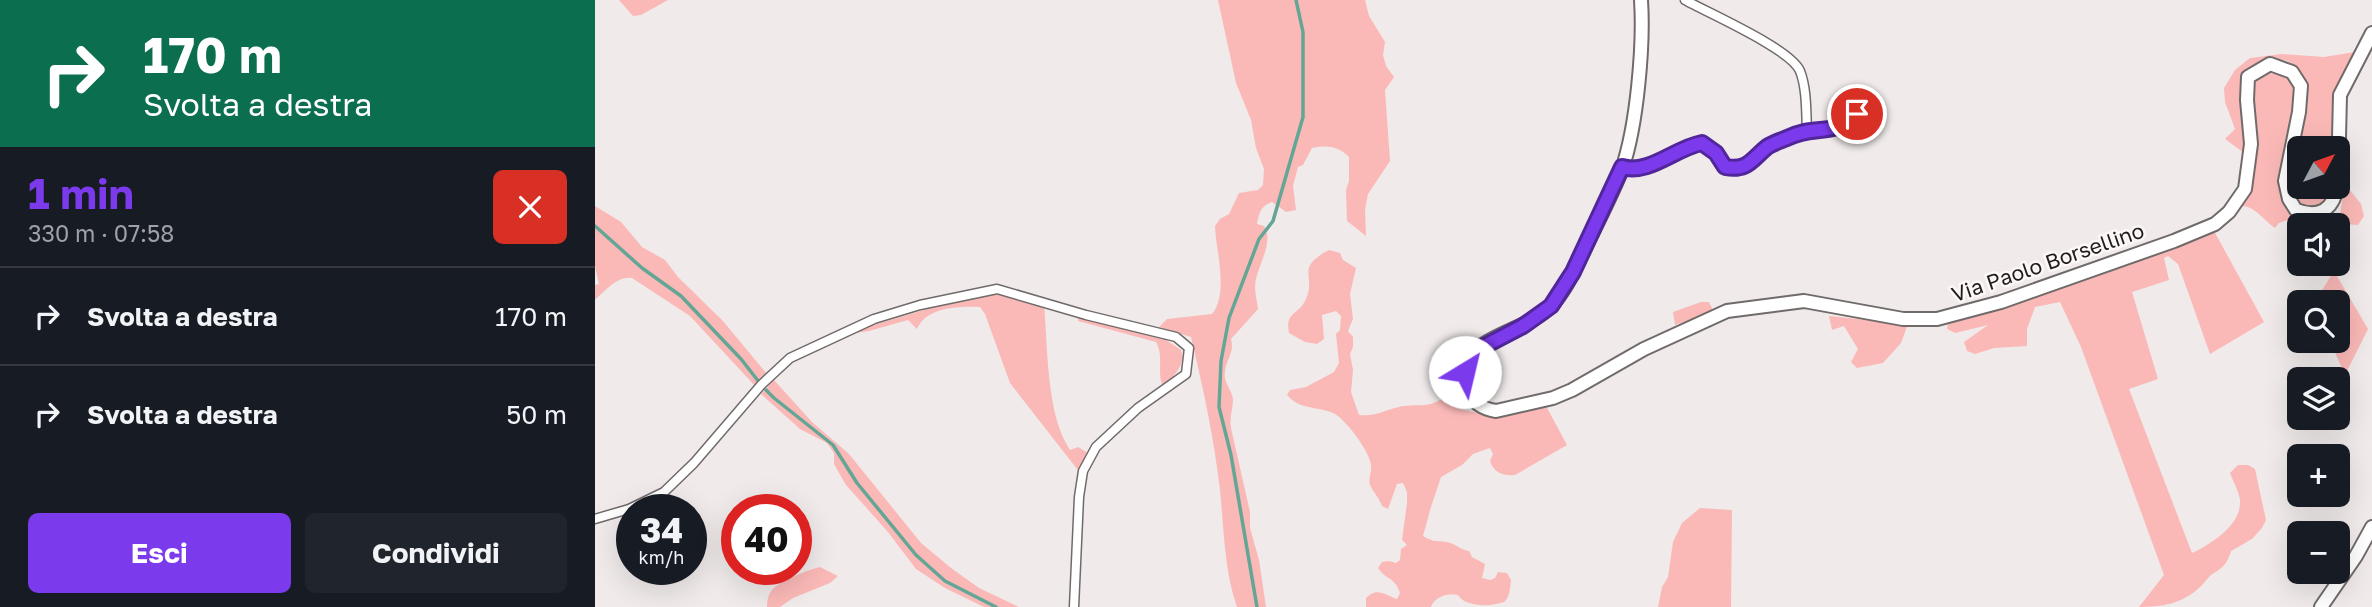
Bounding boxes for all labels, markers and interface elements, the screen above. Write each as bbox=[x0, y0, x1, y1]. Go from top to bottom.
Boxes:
text: 170 m bbox=[143, 25, 282, 84]
icon: right bbox=[28, 28, 119, 119]
pin bbox=[1827, 84, 1887, 144]
text: Svolta a destra bbox=[143, 85, 372, 123]
icon: arrive bbox=[1838, 95, 1876, 133]
north arrow bbox=[2287, 136, 2350, 200]
map controls bbox=[2287, 136, 2350, 584]
text: 1 min bbox=[28, 168, 134, 218]
button: close bbox=[493, 170, 567, 244]
button: sound bbox=[2287, 213, 2350, 276]
street label: Via Paolo Borsellino bbox=[1948, 217, 2147, 307]
text: 330 m · 07:58 bbox=[28, 219, 174, 247]
button: search bbox=[2287, 290, 2350, 353]
icon: right bbox=[28, 297, 66, 335]
text: Svolta a destra bbox=[87, 301, 278, 332]
text: 170 m bbox=[495, 301, 567, 332]
position arrow bbox=[1428, 335, 1502, 409]
button: layers bbox=[2287, 367, 2350, 430]
icon: right bbox=[28, 395, 66, 433]
text: Svolta a destra bbox=[87, 399, 278, 430]
text: 50 m bbox=[506, 399, 567, 430]
button: + bbox=[2287, 444, 2350, 507]
speed limit sign: 40 bbox=[721, 494, 812, 585]
text: 34 bbox=[640, 509, 683, 551]
button: Esci bbox=[28, 513, 291, 593]
button: Condividi bbox=[305, 513, 567, 593]
button: − bbox=[2287, 521, 2350, 584]
text: km/h bbox=[639, 546, 684, 568]

